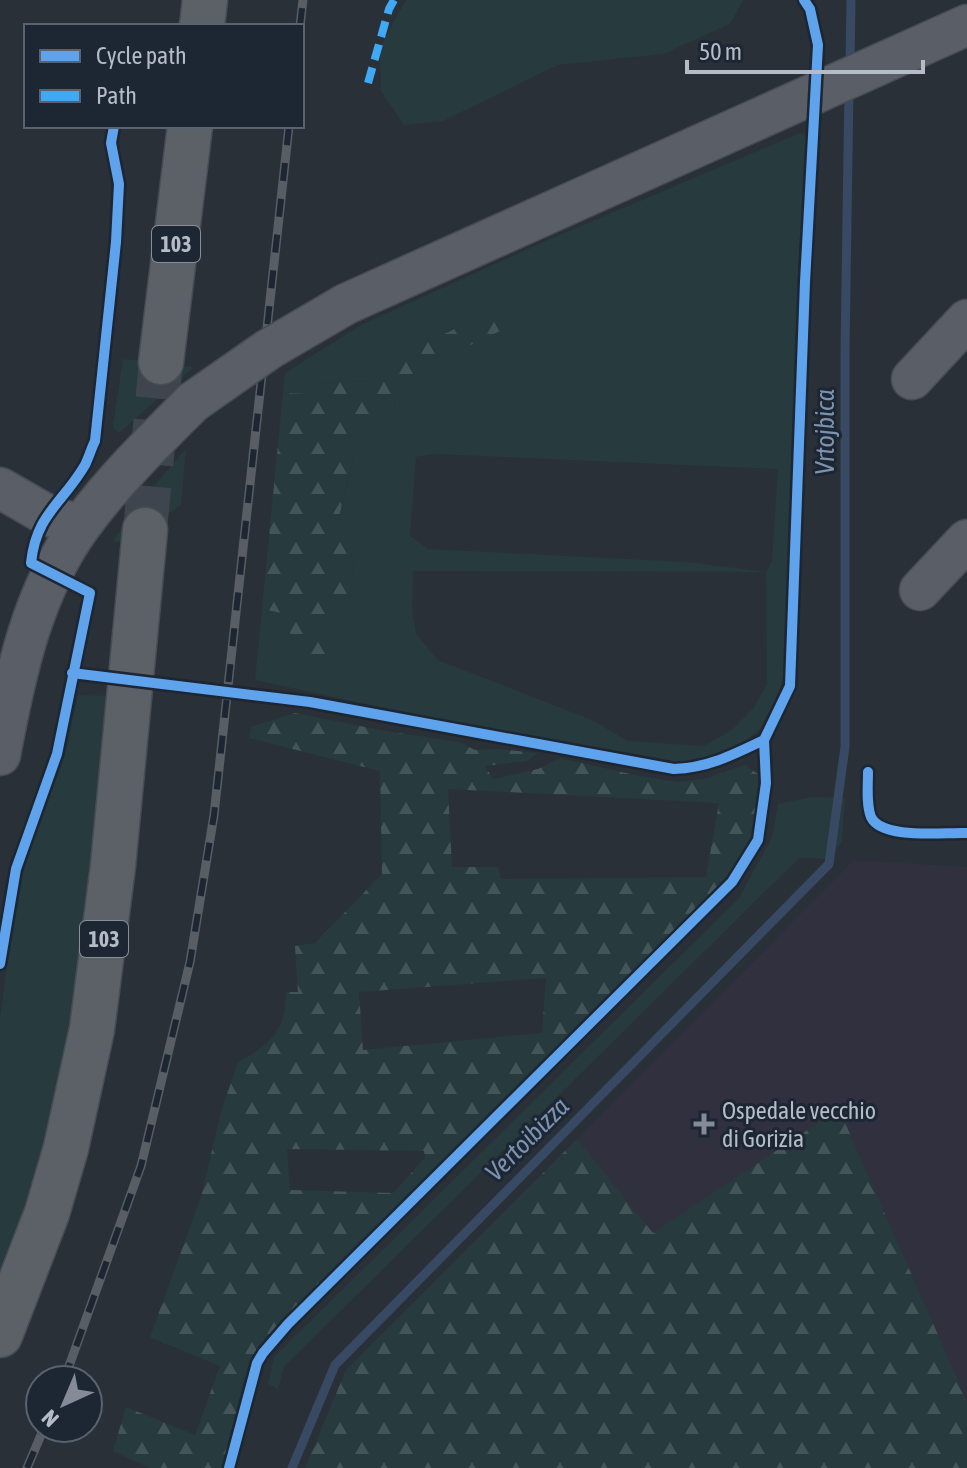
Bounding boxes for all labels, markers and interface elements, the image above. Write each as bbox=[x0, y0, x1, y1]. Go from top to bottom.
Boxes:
legend bbox=[24, 24, 304, 128]
scale bar bbox=[687, 24, 923, 74]
text: 50 m bbox=[699, 38, 742, 65]
text: Cycle path bbox=[96, 42, 187, 69]
text: Path bbox=[96, 82, 137, 109]
road number: 103 bbox=[152, 226, 200, 262]
water label: Vrtojbica bbox=[810, 389, 840, 475]
road number: 103 bbox=[80, 921, 128, 957]
water label: Vertoibizza bbox=[479, 1091, 575, 1187]
place label: Ospedale vecchio di Gorizia bbox=[722, 1097, 876, 1152]
marker: Ospedale vecchio di Gorizia bbox=[693, 1113, 715, 1135]
north arrow bbox=[24, 1364, 104, 1444]
text: N bbox=[36, 1405, 64, 1432]

